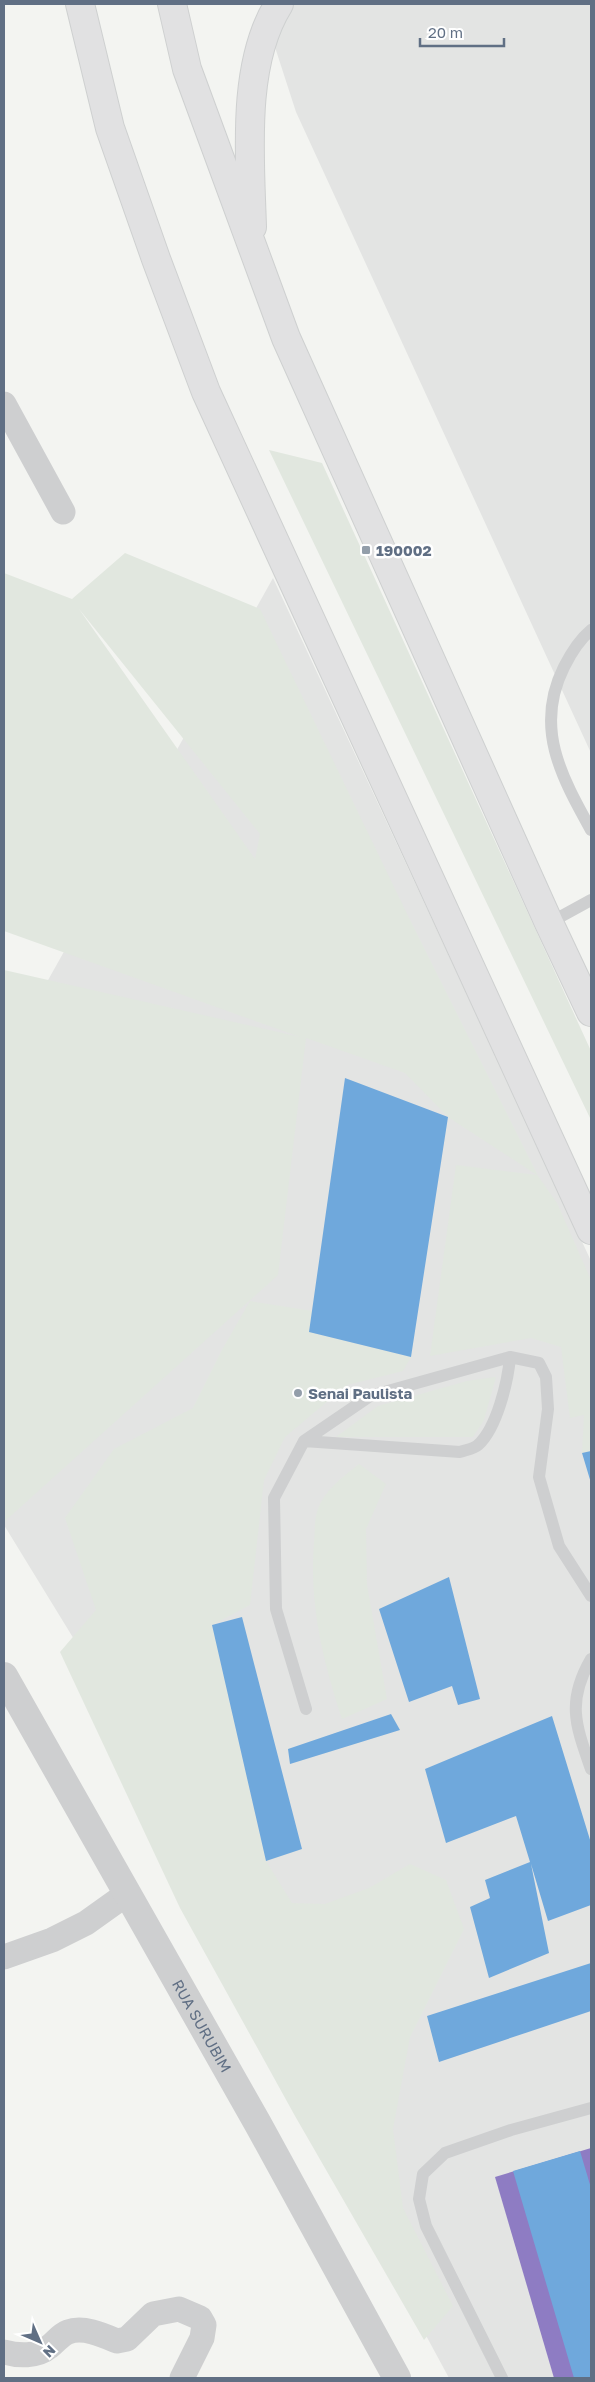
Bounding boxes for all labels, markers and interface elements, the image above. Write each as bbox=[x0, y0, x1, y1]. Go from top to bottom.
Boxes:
scale bar bbox=[420, 15, 504, 47]
text: 20 m bbox=[428, 23, 463, 41]
place label: 190002 bbox=[376, 541, 432, 559]
marker: 190002 bbox=[360, 544, 372, 556]
place label: Senai Paulista bbox=[308, 1384, 412, 1402]
marker: Senai Paulista bbox=[292, 1387, 304, 1399]
street label: RUA SURUBIM bbox=[169, 1976, 236, 2075]
north arrow bbox=[15, 2317, 65, 2367]
text: N bbox=[40, 2342, 59, 2361]

